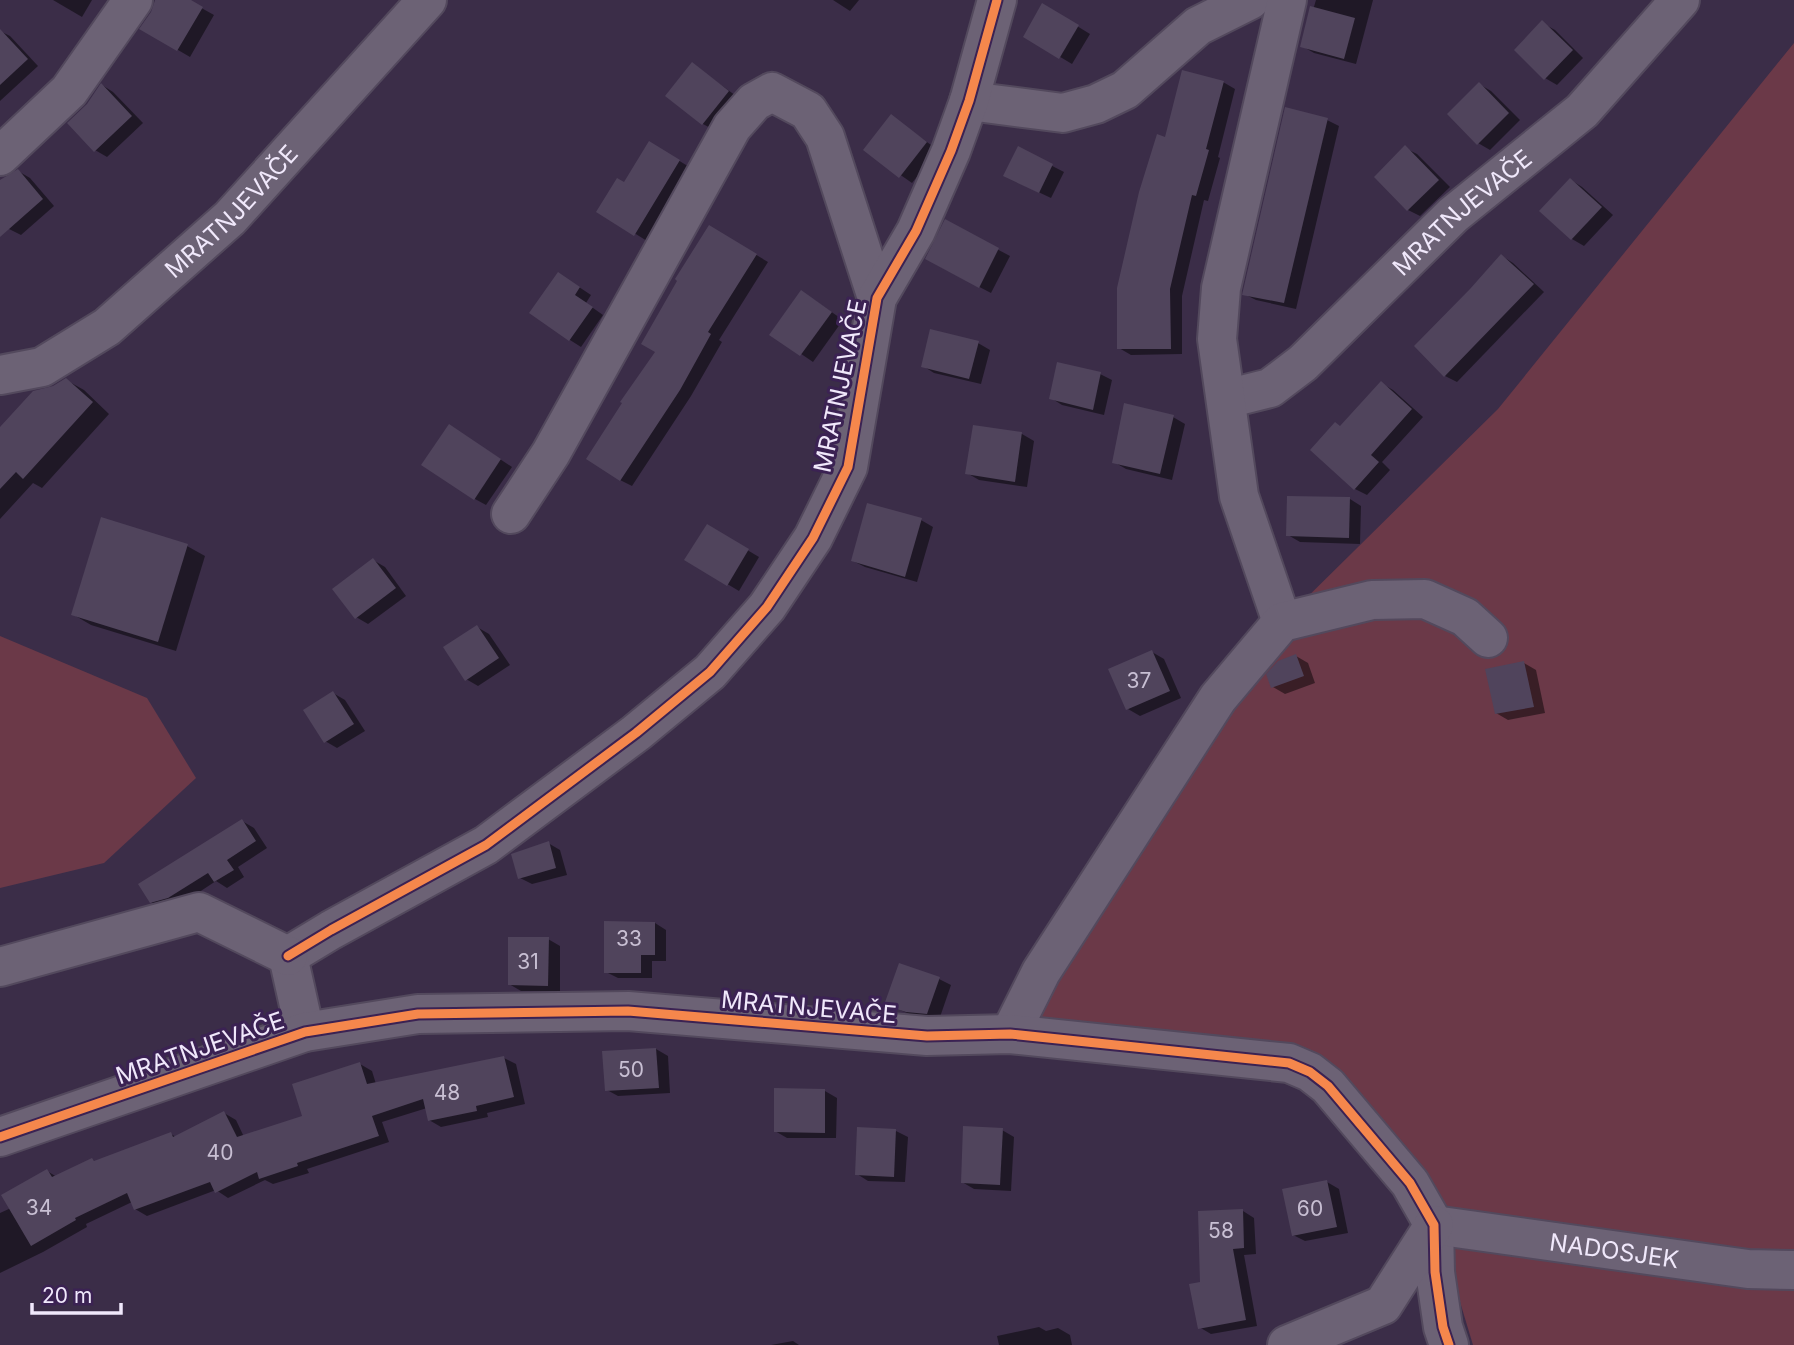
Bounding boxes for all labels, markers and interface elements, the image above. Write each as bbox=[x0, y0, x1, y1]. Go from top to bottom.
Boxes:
street label: MRATNJEVAČE bbox=[159, 139, 304, 284]
street label: MRATNJEVAČE bbox=[1386, 143, 1537, 281]
street label: MRATNJEVAČE bbox=[807, 297, 872, 475]
house number: 37 bbox=[1127, 668, 1151, 693]
house number: 33 bbox=[616, 926, 642, 951]
house number: 31 bbox=[517, 949, 539, 974]
street label: MRATNJEVAČE bbox=[720, 984, 898, 1029]
street label: MRATNJEVAČE bbox=[112, 1005, 288, 1090]
house number: 50 bbox=[618, 1057, 644, 1082]
house number: 48 bbox=[434, 1080, 460, 1105]
house number: 40 bbox=[207, 1140, 233, 1165]
house number: 34 bbox=[26, 1195, 52, 1220]
house number: 60 bbox=[1297, 1196, 1323, 1221]
house number: 58 bbox=[1208, 1218, 1234, 1243]
street label: NADOSJEK bbox=[1548, 1227, 1681, 1274]
scale bar bbox=[32, 1272, 121, 1316]
text: 20 m bbox=[42, 1283, 92, 1308]

